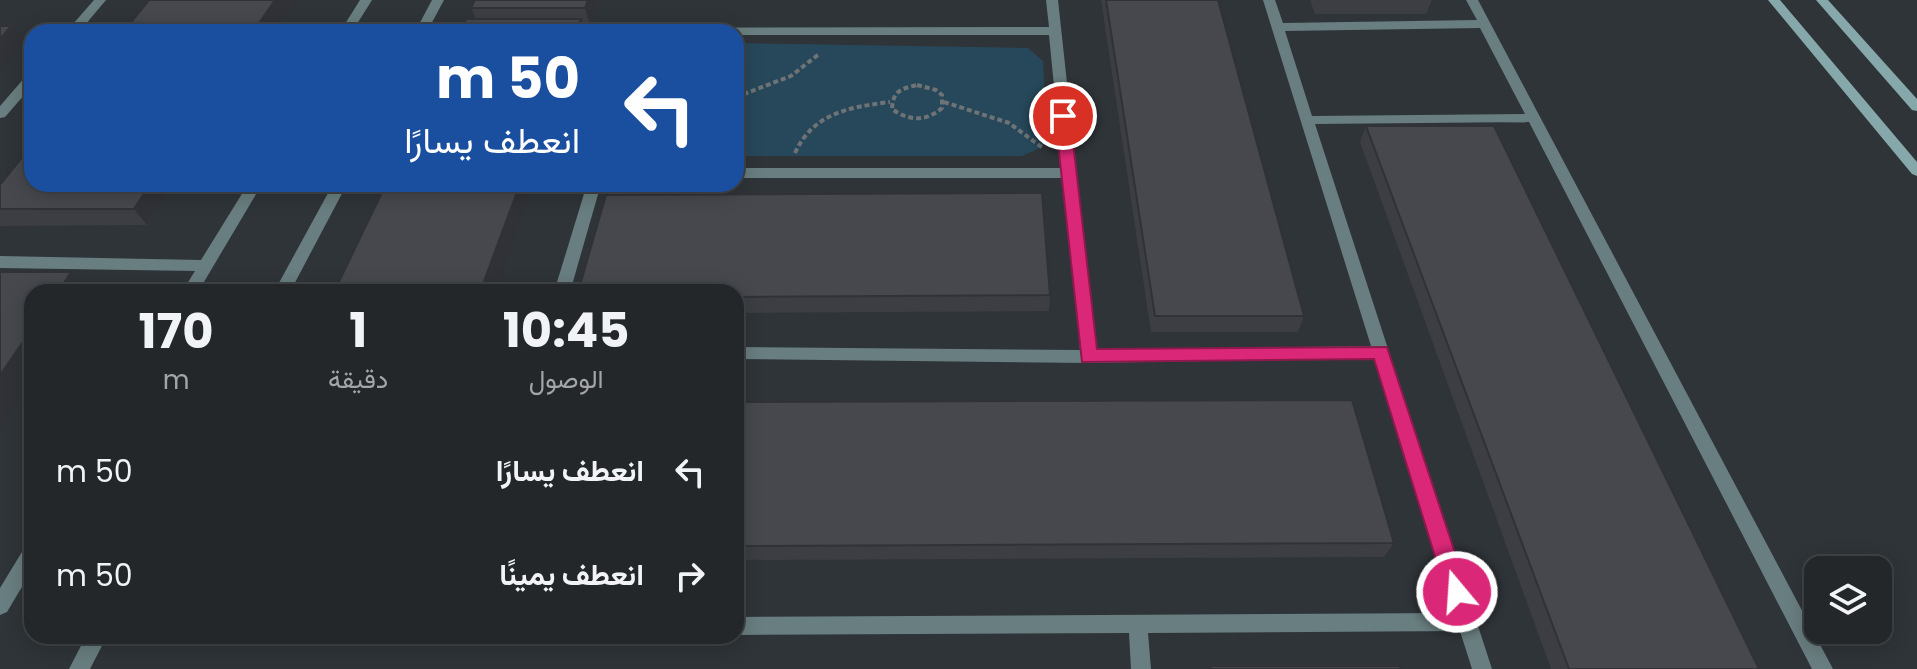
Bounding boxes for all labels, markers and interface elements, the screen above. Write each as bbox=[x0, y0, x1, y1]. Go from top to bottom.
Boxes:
text: 50 m bbox=[436, 39, 580, 118]
icon: left bbox=[608, 56, 712, 160]
pin bbox=[1029, 82, 1097, 150]
icon: arrive bbox=[1041, 94, 1085, 138]
text: انعطف يسارًا bbox=[404, 115, 580, 166]
text: 1 bbox=[349, 297, 367, 364]
text: 10:45 bbox=[503, 297, 629, 364]
text: 170 bbox=[139, 298, 214, 365]
text: دقيقة bbox=[328, 361, 388, 397]
text: الوصول bbox=[529, 361, 604, 397]
text: m bbox=[163, 362, 189, 398]
text: انعطف يسارًا bbox=[496, 449, 644, 492]
text: 50 m bbox=[56, 450, 133, 493]
icon: left bbox=[668, 450, 712, 494]
position arrow bbox=[1415, 550, 1499, 634]
text: انعطف يمينًا bbox=[499, 553, 644, 596]
text: 50 m bbox=[56, 554, 133, 597]
icon: right bbox=[668, 554, 712, 598]
map controls bbox=[1804, 556, 1892, 644]
button: layers bbox=[1804, 556, 1892, 644]

